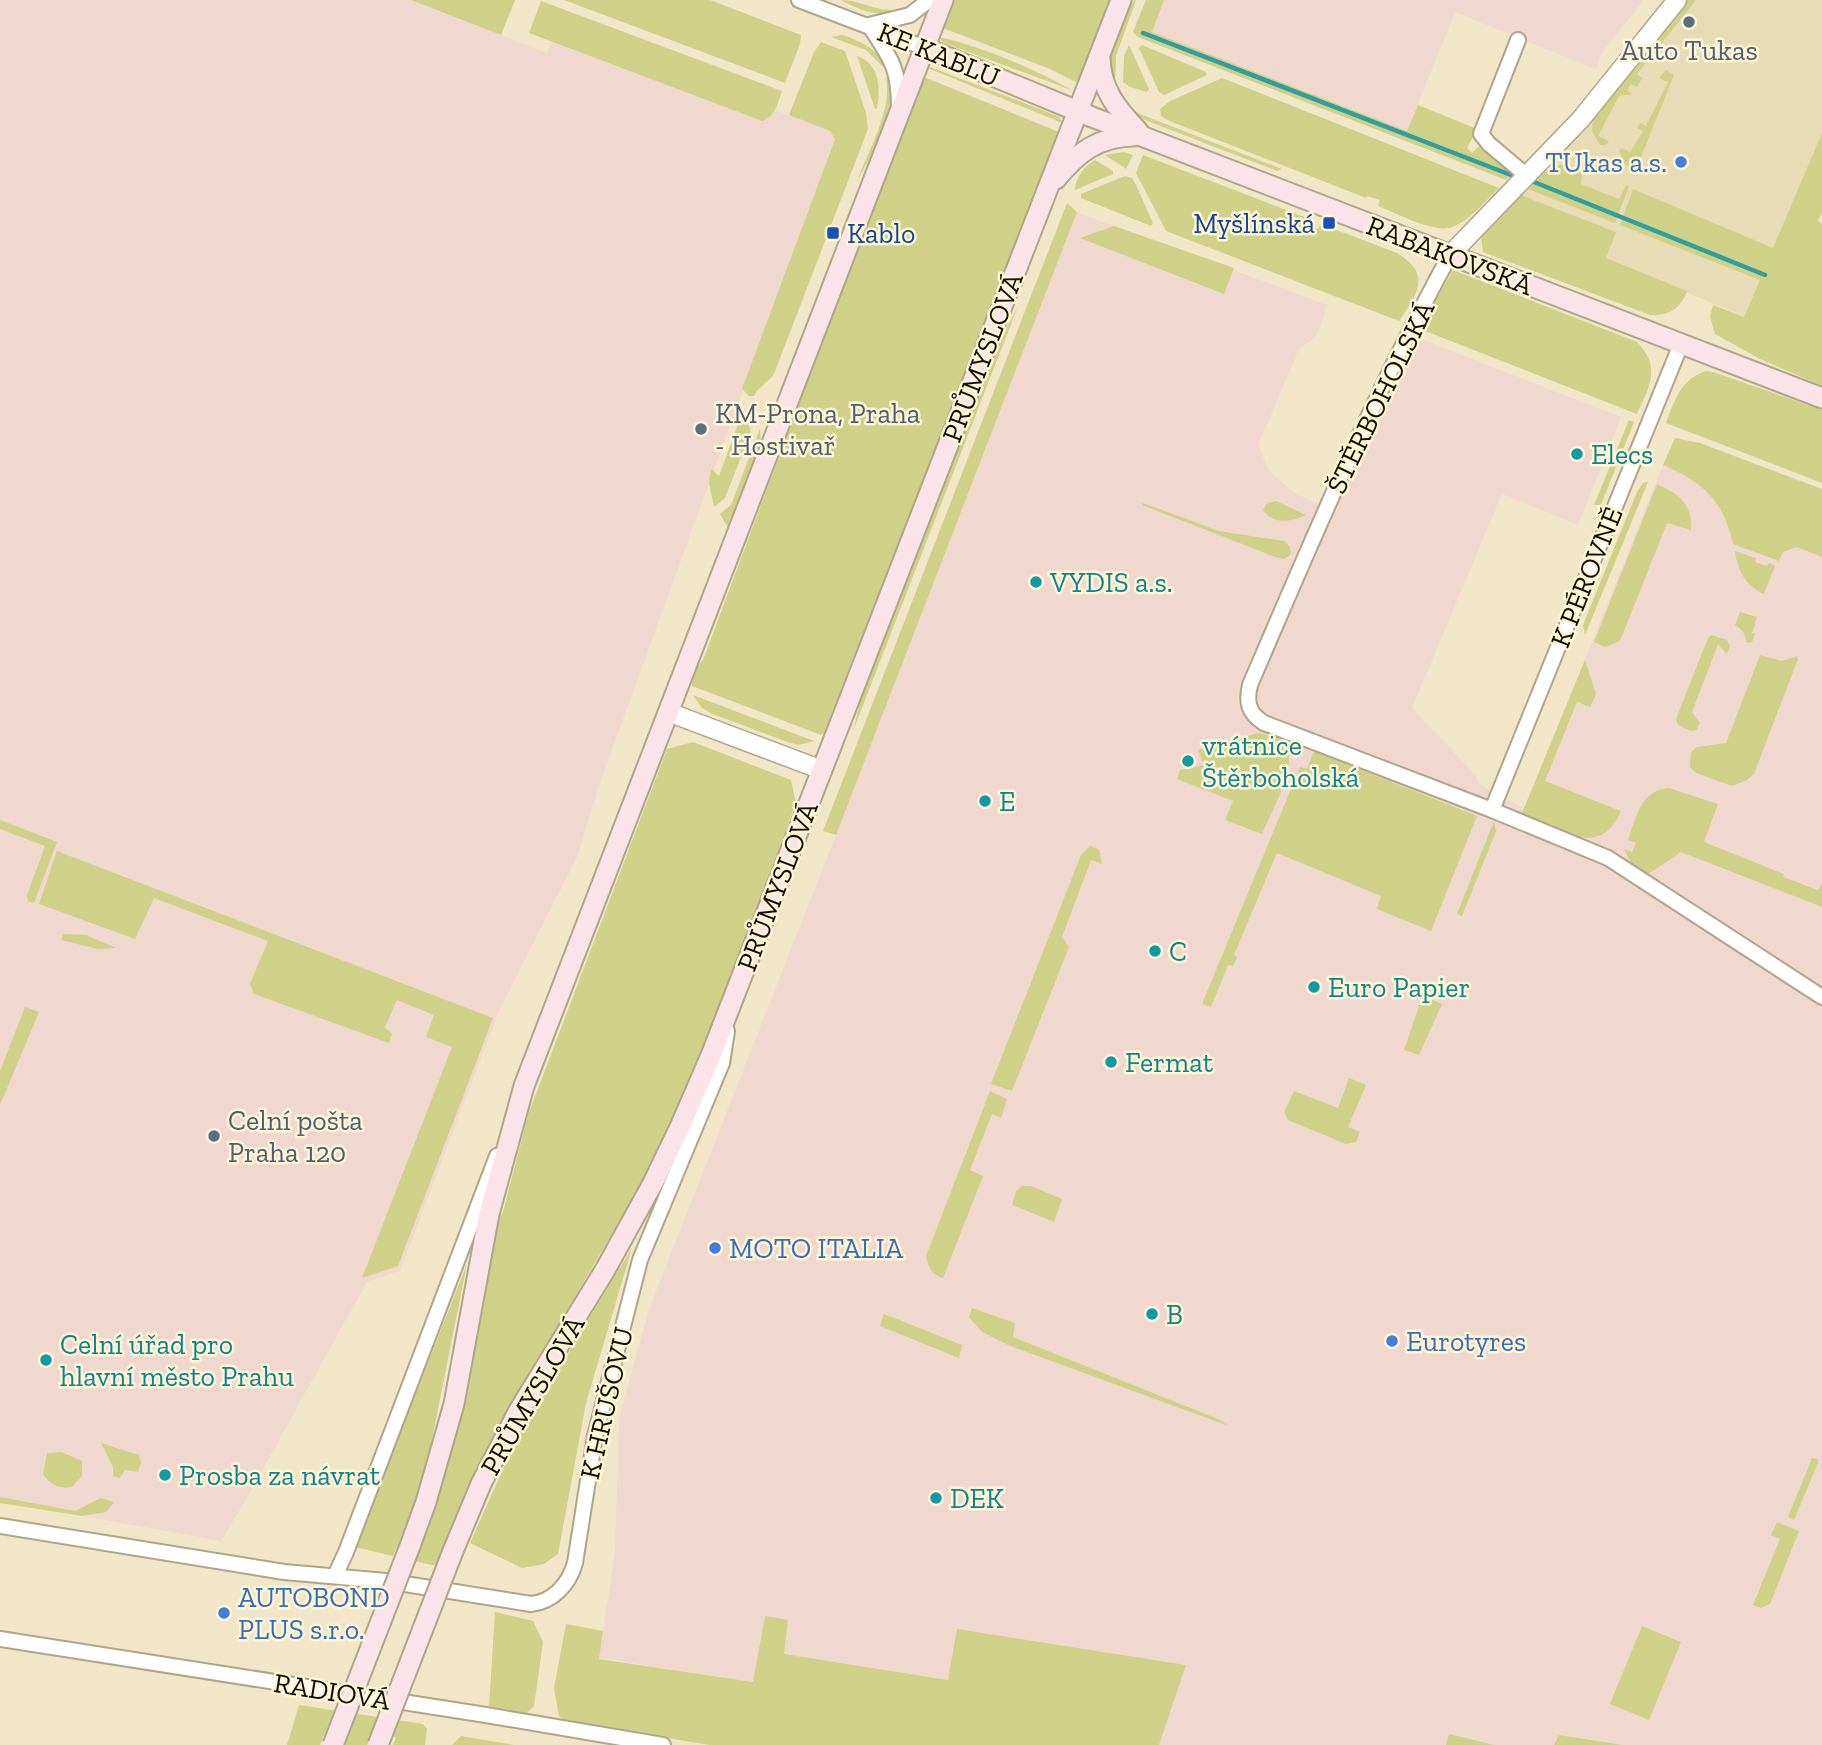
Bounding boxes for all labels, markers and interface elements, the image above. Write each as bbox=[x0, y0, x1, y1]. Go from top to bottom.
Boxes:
marker: Auto Tukas bbox=[1681, 14, 1697, 30]
street label: KE KABLU bbox=[873, 15, 1005, 94]
place label: Auto Tukas bbox=[1620, 34, 1758, 67]
place label: TUkas a.s. bbox=[1545, 146, 1667, 179]
marker: TUkas a.s. bbox=[1673, 154, 1689, 170]
place label: Myšlínská bbox=[1193, 207, 1315, 240]
street label: RABAKOVSKÁ bbox=[1362, 209, 1538, 303]
marker: Myšlínská bbox=[1321, 215, 1337, 231]
place label: Kablo bbox=[847, 217, 915, 250]
marker: Kablo bbox=[825, 225, 841, 241]
street label: PRŮMYSLOVÁ bbox=[935, 267, 1030, 446]
street label: ŠTĚRBOHOLSKÁ bbox=[1320, 295, 1442, 499]
place label: KM-Prona, Praha - Hostivař bbox=[715, 397, 921, 462]
marker: KM-Prona, Praha - Hostivař bbox=[693, 421, 709, 437]
place label: Elecs bbox=[1591, 438, 1653, 471]
marker: Elecs bbox=[1569, 446, 1585, 462]
street label: K PÉROVNĚ bbox=[1543, 502, 1630, 652]
place label: VYDIS a.s. bbox=[1049, 566, 1173, 599]
marker: VYDIS a.s. bbox=[1028, 574, 1044, 590]
place label: vrátnice Štěrboholská bbox=[1202, 729, 1360, 794]
marker: vrátnice Štěrboholská bbox=[1180, 753, 1196, 769]
place label: E bbox=[999, 785, 1015, 818]
marker: E bbox=[977, 793, 993, 809]
street label: PRŮMYSLOVÁ bbox=[730, 796, 825, 975]
place label: C bbox=[1169, 935, 1187, 968]
marker: C bbox=[1147, 943, 1163, 959]
place label: Euro Papier bbox=[1328, 971, 1470, 1004]
marker: Euro Papier bbox=[1306, 979, 1322, 995]
place label: Fermat bbox=[1125, 1046, 1214, 1079]
marker: Fermat bbox=[1103, 1054, 1119, 1070]
place label: Celní pošta Praha 120 bbox=[228, 1104, 363, 1169]
marker: Celní pošta Praha 120 bbox=[206, 1128, 222, 1144]
place label: MOTO ITALIA bbox=[729, 1232, 904, 1265]
marker: MOTO ITALIA bbox=[707, 1240, 723, 1256]
place label: B bbox=[1166, 1298, 1183, 1331]
marker: B bbox=[1144, 1306, 1160, 1322]
street label: PRŮMYSLOVÁ bbox=[473, 1309, 592, 1481]
street label: K HRUŠOVU bbox=[573, 1324, 640, 1482]
place label: Eurotyres bbox=[1406, 1325, 1526, 1358]
place label: Celní úřad pro hlavní město Prahu bbox=[60, 1328, 294, 1393]
marker: Eurotyres bbox=[1384, 1333, 1400, 1349]
marker: Celní úřad pro hlavní město Prahu bbox=[38, 1352, 54, 1368]
place label: Prosba za návrat bbox=[179, 1459, 381, 1492]
marker: Prosba za návrat bbox=[157, 1467, 173, 1483]
place label: DEK bbox=[950, 1482, 1004, 1515]
marker: DEK bbox=[928, 1490, 944, 1506]
place label: AUTOBOND PLUS s.r.o. bbox=[238, 1581, 390, 1646]
marker: AUTOBOND PLUS s.r.o. bbox=[216, 1605, 232, 1621]
street label: RADIOVÁ bbox=[271, 1666, 393, 1717]

